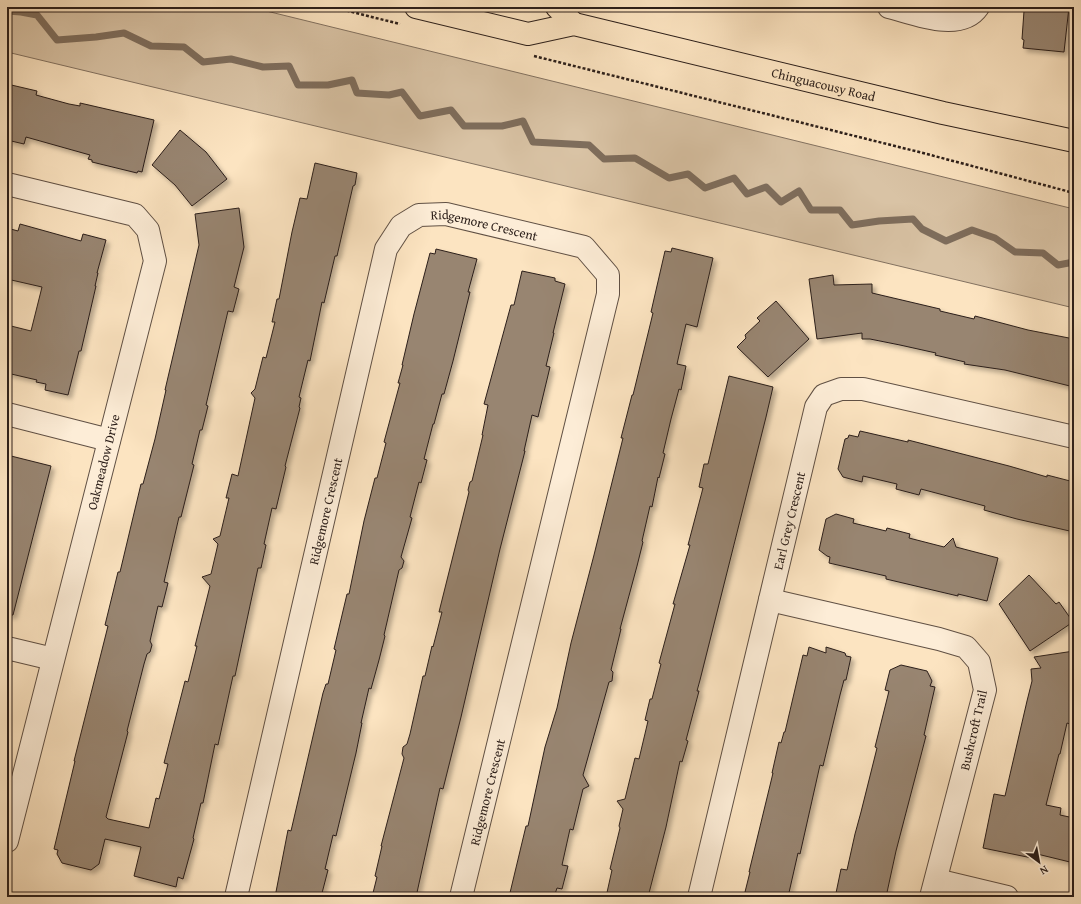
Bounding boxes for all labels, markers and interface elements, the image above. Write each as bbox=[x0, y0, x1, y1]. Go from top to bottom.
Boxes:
street label: Chinguacousy Road bbox=[770, 63, 877, 106]
street label: Ridgemore Crescent bbox=[430, 205, 540, 246]
street label: Oakmeadow Drive bbox=[82, 412, 125, 512]
street label: Ridgemore Crescent bbox=[304, 455, 347, 567]
street label: Earl Grey Crescent bbox=[768, 469, 810, 572]
street label: Bushcroft Trail bbox=[955, 688, 992, 772]
street label: Ridgemore Crescent bbox=[465, 736, 510, 847]
north arrow bbox=[1019, 842, 1059, 882]
text: N bbox=[1036, 862, 1052, 880]

